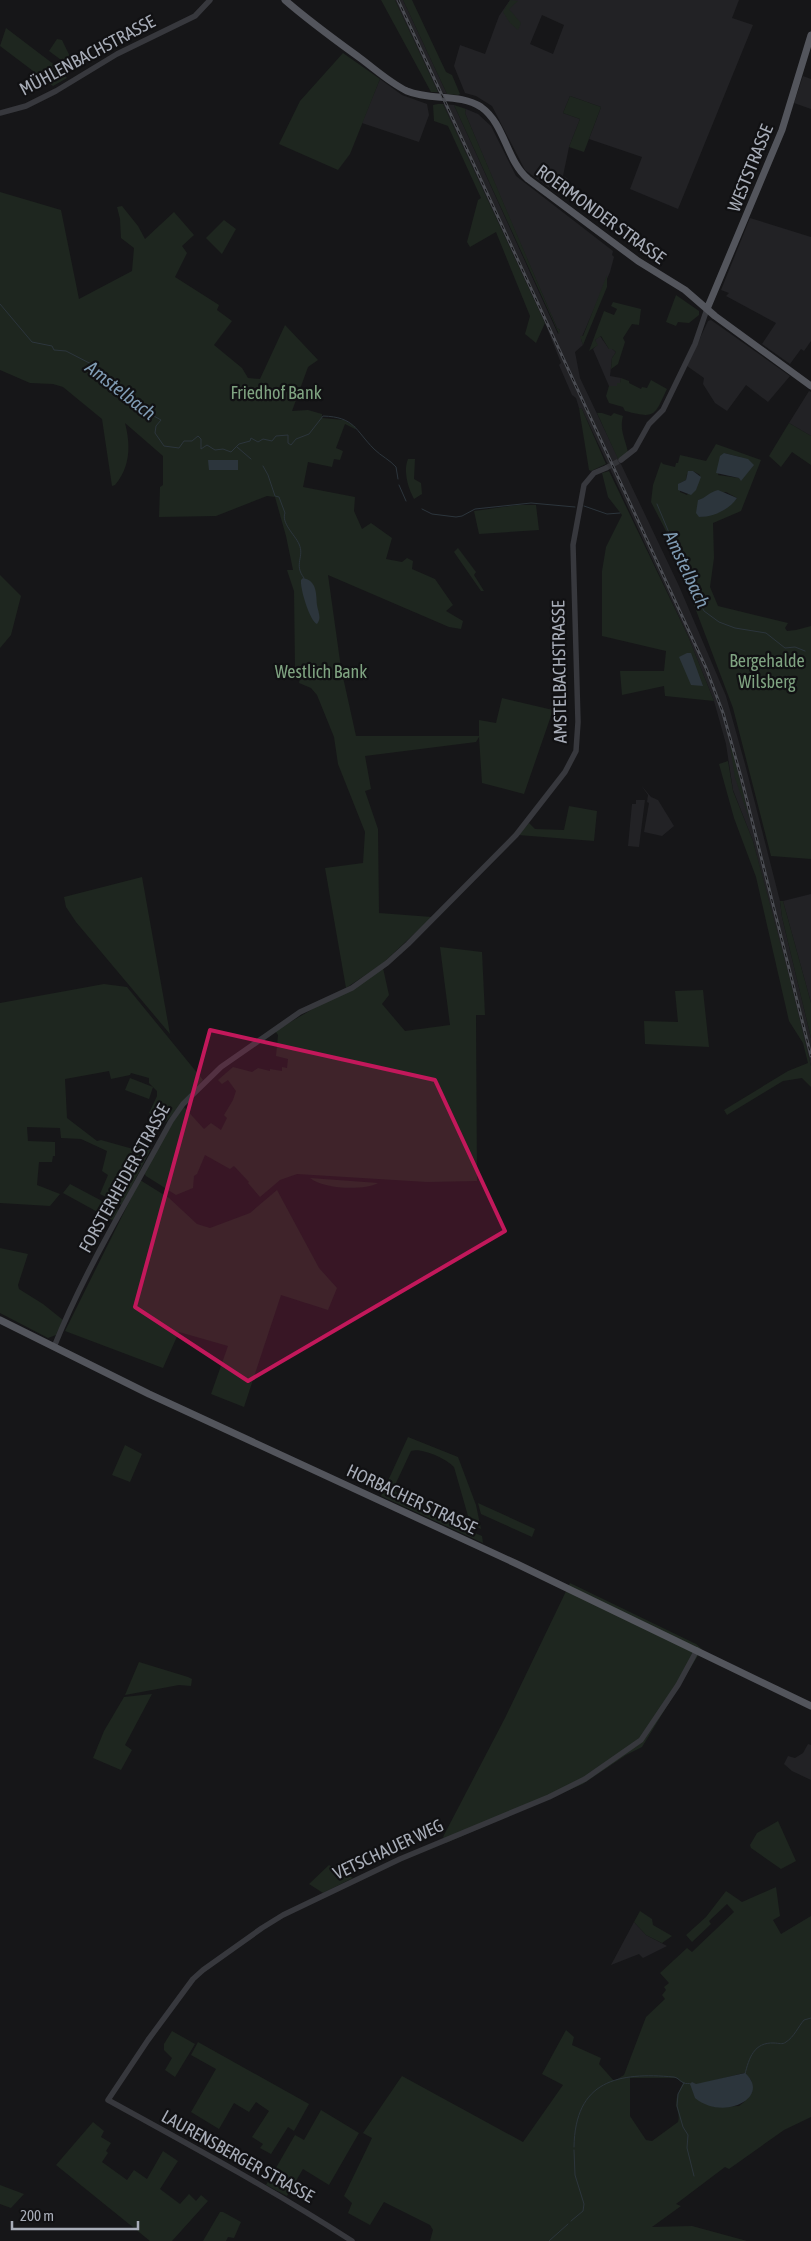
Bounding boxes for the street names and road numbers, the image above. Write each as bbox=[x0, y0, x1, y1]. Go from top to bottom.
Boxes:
street label: MÜHLENBACHSTRASSE bbox=[16, 10, 159, 100]
street label: WESTSTRASSE bbox=[723, 121, 777, 215]
street label: ROERMONDER STRASSE bbox=[532, 160, 670, 268]
street label: AMSTELBACHSTRASSE bbox=[547, 600, 571, 744]
street label: FORSTERHEIDER STRASSE bbox=[74, 1100, 174, 1256]
street label: HORBACHER STRASSE bbox=[344, 1460, 481, 1538]
street label: VETSCHAUER WEG bbox=[329, 1814, 447, 1884]
street label: LAURENSBERGER STRASSE bbox=[158, 2105, 318, 2207]

